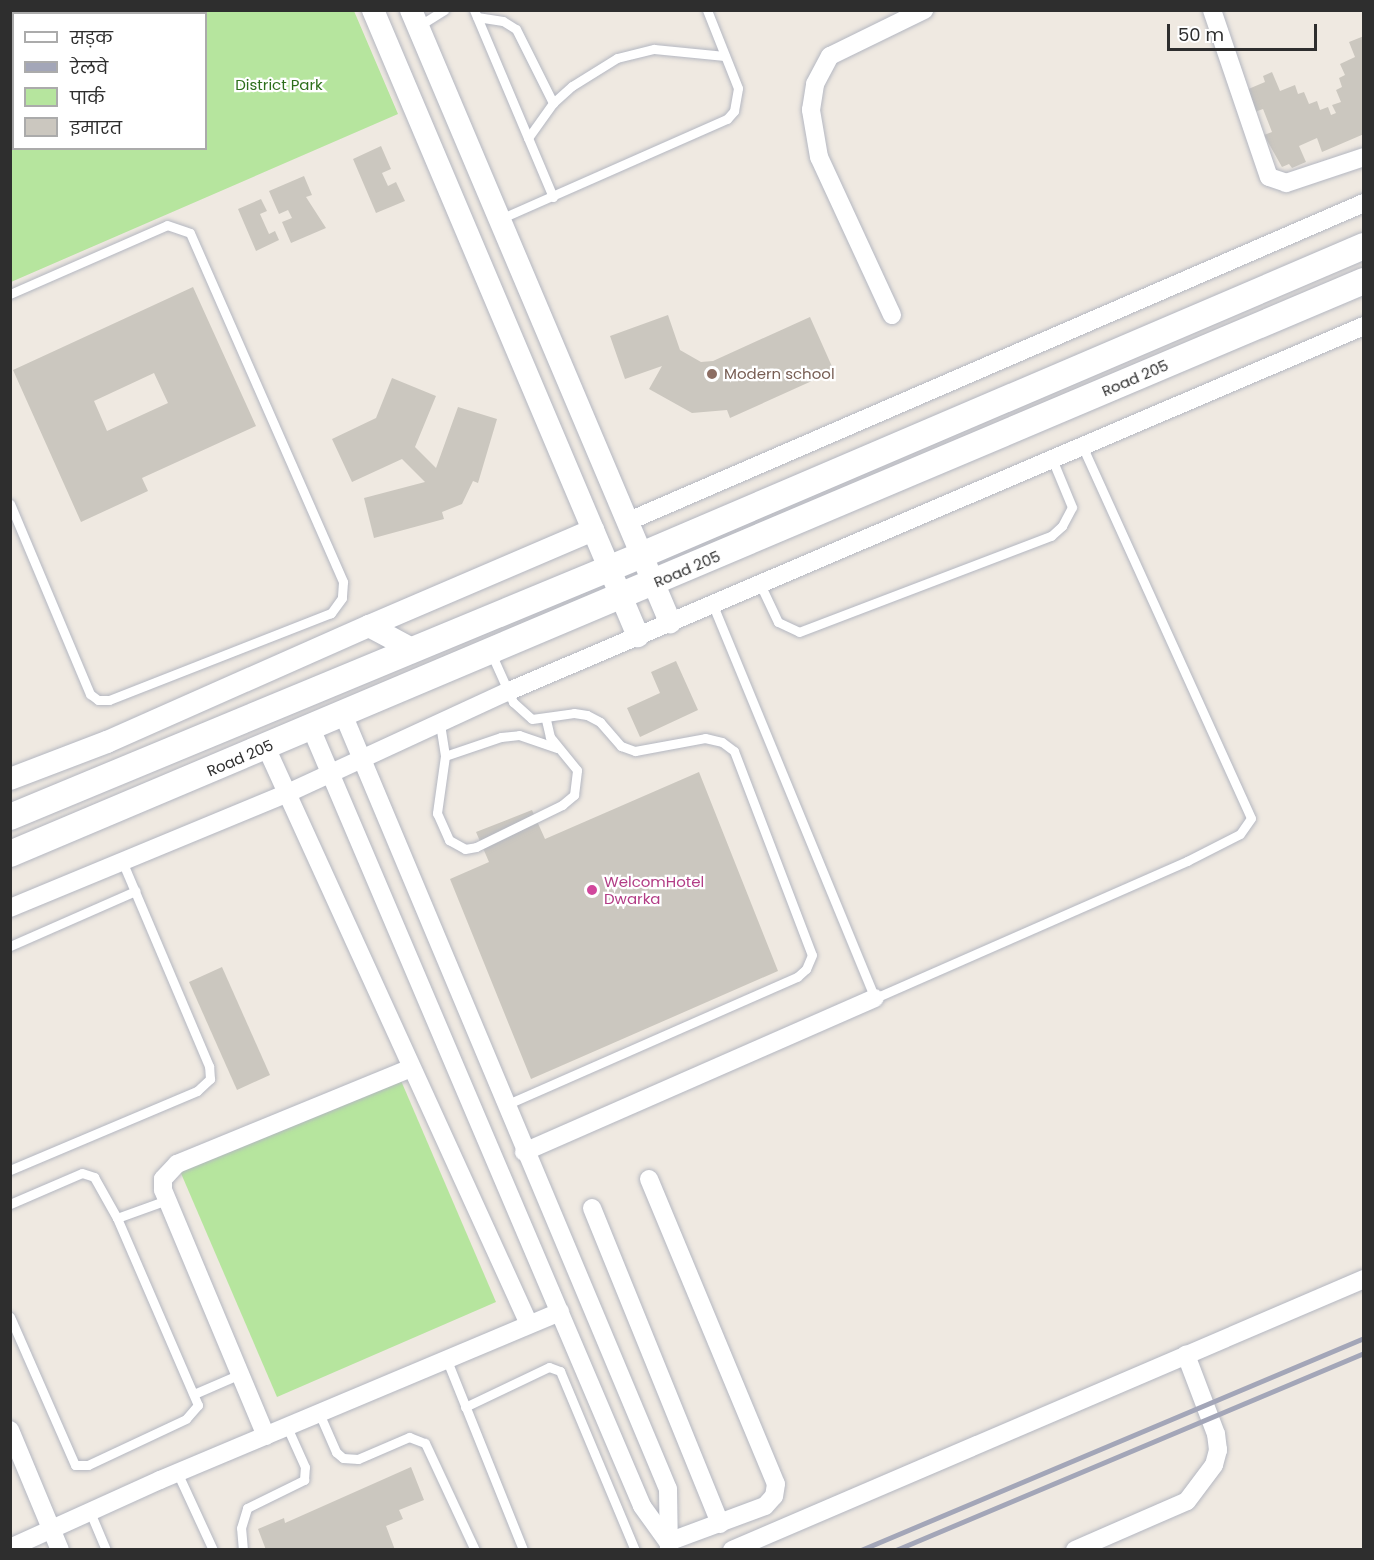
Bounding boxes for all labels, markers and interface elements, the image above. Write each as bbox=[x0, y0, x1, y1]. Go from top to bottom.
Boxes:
legend bbox=[12, 12, 207, 150]
scale bar bbox=[1170, 12, 1320, 50]
text: 50 m bbox=[1178, 22, 1224, 47]
text: सड़क bbox=[70, 25, 113, 50]
text: रेलवे bbox=[70, 55, 108, 80]
park label: District Park bbox=[235, 76, 323, 94]
text: पार्क bbox=[70, 85, 105, 110]
text: इमारत bbox=[70, 115, 122, 140]
street label: Road 205 bbox=[1099, 356, 1171, 400]
place label: Modern school bbox=[724, 365, 835, 383]
marker: Modern school bbox=[705, 367, 719, 381]
street label: Road 205 bbox=[651, 547, 723, 591]
street label: Road 205 bbox=[204, 736, 276, 780]
place label: WelcomHotel Dwarka bbox=[604, 872, 704, 907]
marker: WelcomHotel Dwarka bbox=[585, 883, 599, 897]

